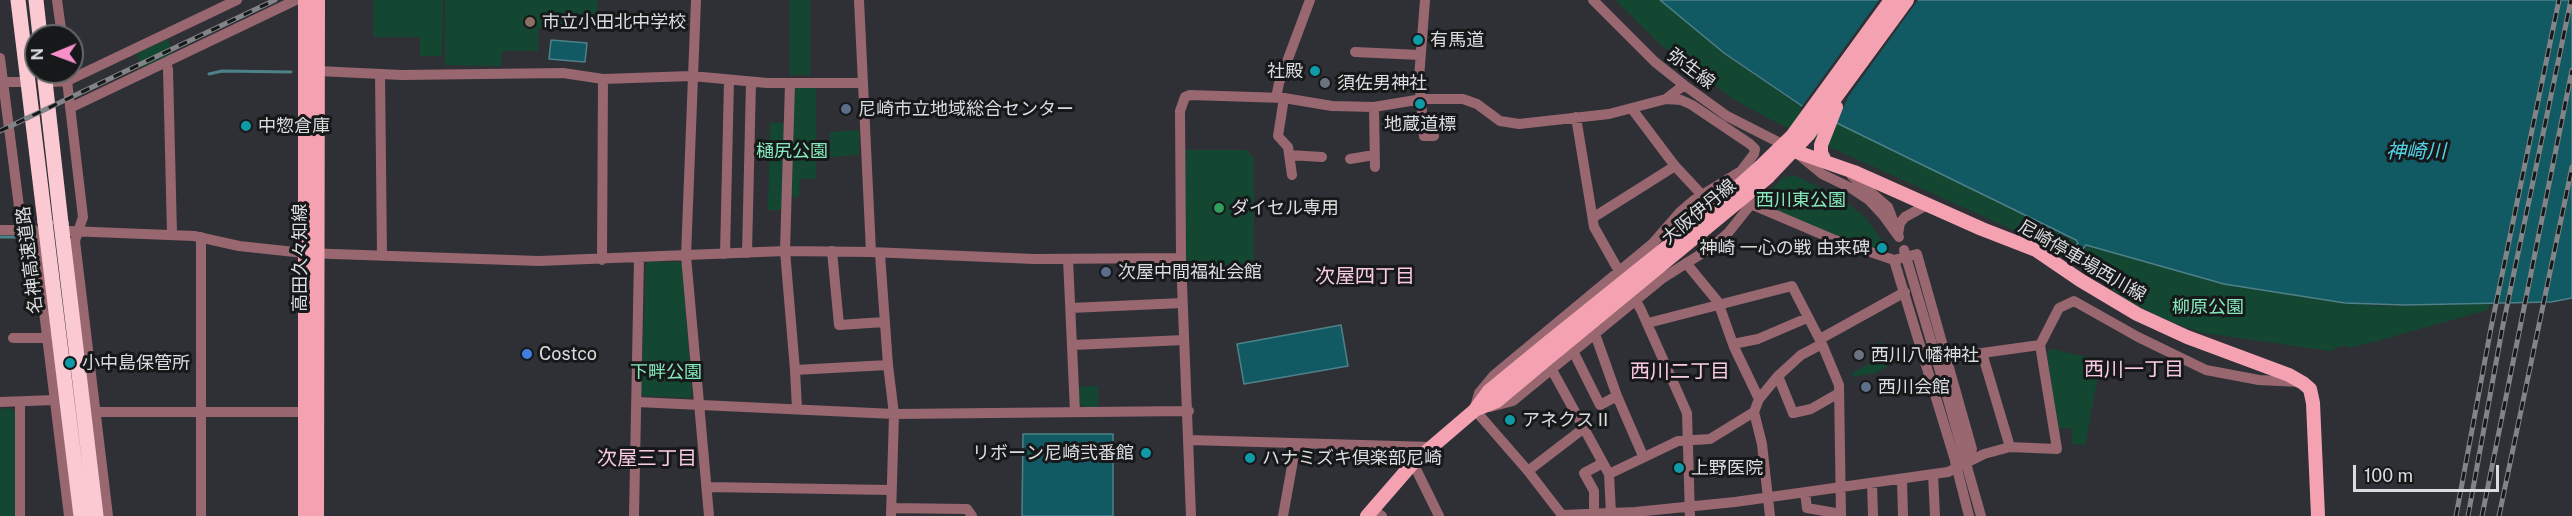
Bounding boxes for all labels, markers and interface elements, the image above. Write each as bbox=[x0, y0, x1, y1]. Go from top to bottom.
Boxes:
place label: 市立小田北中学校 bbox=[542, 11, 686, 33]
marker: 市立小田北中学校 bbox=[523, 15, 537, 29]
north arrow bbox=[24, 24, 84, 84]
place label: 有馬道 bbox=[1430, 29, 1484, 51]
marker: 有馬道 bbox=[1411, 33, 1425, 47]
street label: 弥生線 bbox=[1663, 44, 1719, 94]
text: N bbox=[28, 48, 47, 61]
place label: 社殿 bbox=[1267, 60, 1303, 82]
marker: 社殿 bbox=[1308, 64, 1322, 78]
place label: 須佐男神社 bbox=[1337, 72, 1427, 94]
marker: 須佐男神社 bbox=[1318, 76, 1332, 90]
marker: 地蔵道標 bbox=[1413, 97, 1427, 111]
place label: 尼崎市立地域総合センター bbox=[858, 98, 1074, 120]
marker: 尼崎市立地域総合センター bbox=[839, 102, 853, 116]
place label: 地蔵道標 bbox=[1384, 113, 1456, 135]
place label: 中惣倉庫 bbox=[258, 115, 330, 137]
marker: 中惣倉庫 bbox=[239, 119, 253, 133]
park label: 樋尻公園 bbox=[756, 140, 828, 162]
water label: 神崎川 bbox=[2386, 140, 2446, 164]
street label: 大阪伊丹線 bbox=[1658, 175, 1740, 249]
park label: 西川東公園 bbox=[1756, 189, 1846, 211]
place label: ダイセル専用 bbox=[1231, 197, 1339, 219]
marker: ダイセル専用 bbox=[1212, 201, 1226, 215]
street label: 高田久々知線 bbox=[289, 204, 311, 312]
street label: 名神高速道路 bbox=[13, 205, 47, 315]
street label: 尼崎停車場西川線 bbox=[2014, 216, 2150, 306]
place label: 神崎 一心の戦 由来碑 bbox=[1699, 237, 1870, 259]
marker: 神崎 一心の戦 由来碑 bbox=[1875, 241, 1889, 255]
place label: 次屋中間福祉会館 bbox=[1118, 261, 1262, 283]
marker: 次屋中間福祉会館 bbox=[1099, 265, 1113, 279]
district label: 次屋四丁目 bbox=[1315, 265, 1415, 289]
park label: 柳原公園 bbox=[2172, 296, 2244, 318]
place label: Costco bbox=[539, 343, 597, 365]
place label: 西川八幡神社 bbox=[1871, 344, 1979, 366]
marker: Costco bbox=[520, 347, 534, 361]
marker: 西川八幡神社 bbox=[1852, 348, 1866, 362]
place label: 小中島保管所 bbox=[82, 352, 190, 374]
marker: 小中島保管所 bbox=[63, 356, 77, 370]
district label: 西川一丁目 bbox=[2084, 358, 2184, 382]
district label: 西川二丁目 bbox=[1630, 360, 1730, 384]
park label: 下畔公園 bbox=[630, 361, 702, 383]
place label: 西川会館 bbox=[1878, 376, 1950, 398]
marker: 西川会館 bbox=[1859, 380, 1873, 394]
place label: アネクスⅡ bbox=[1522, 409, 1612, 431]
marker: アネクスⅡ bbox=[1503, 413, 1517, 427]
place label: リボーン尼崎弐番館 bbox=[972, 442, 1134, 464]
marker: リボーン尼崎弐番館 bbox=[1139, 446, 1153, 460]
district label: 次屋三丁目 bbox=[597, 447, 697, 471]
place label: ハナミズキ倶楽部尼崎 bbox=[1262, 447, 1442, 469]
marker: ハナミズキ倶楽部尼崎 bbox=[1243, 451, 1257, 465]
scale bar bbox=[2356, 453, 2502, 491]
place label: 上野医院 bbox=[1691, 457, 1763, 479]
marker: 上野医院 bbox=[1672, 461, 1686, 475]
text: 100 m bbox=[2364, 465, 2413, 486]

